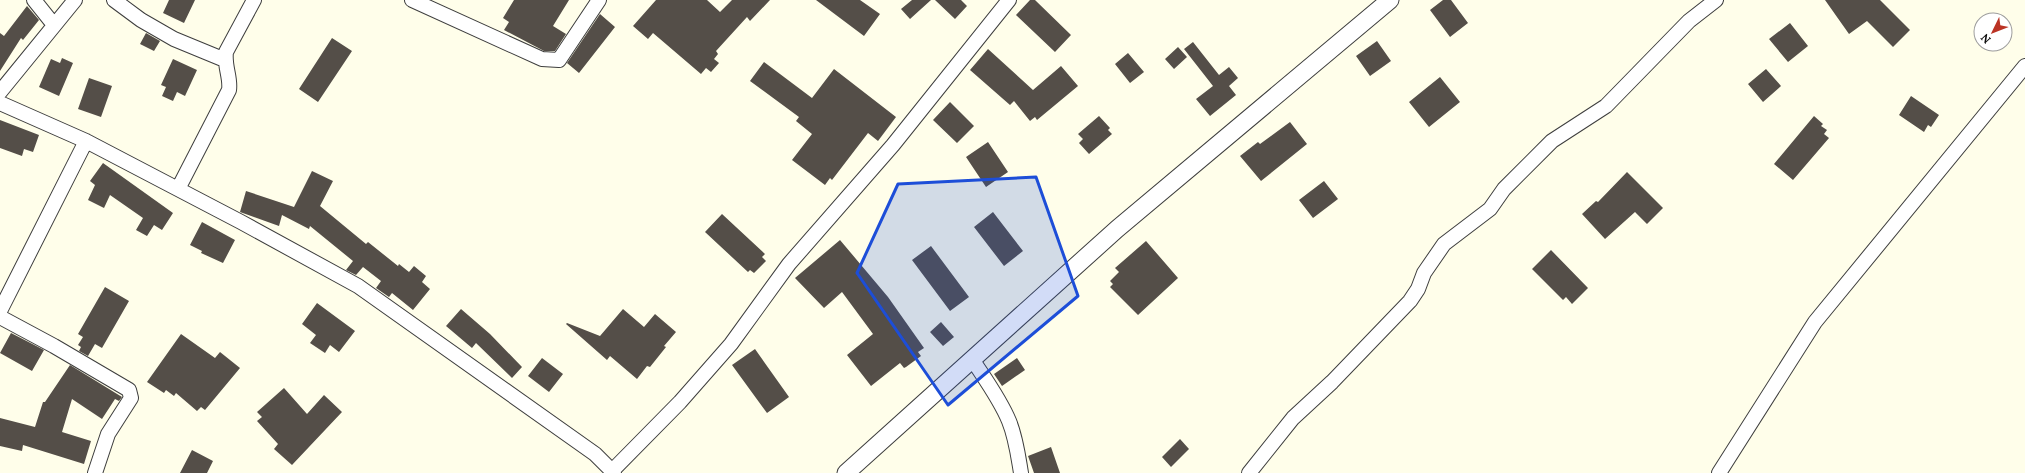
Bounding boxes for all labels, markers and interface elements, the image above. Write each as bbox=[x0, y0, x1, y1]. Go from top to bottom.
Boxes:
north arrow bbox=[1973, 12, 2013, 52]
text: N bbox=[1977, 31, 1994, 47]

